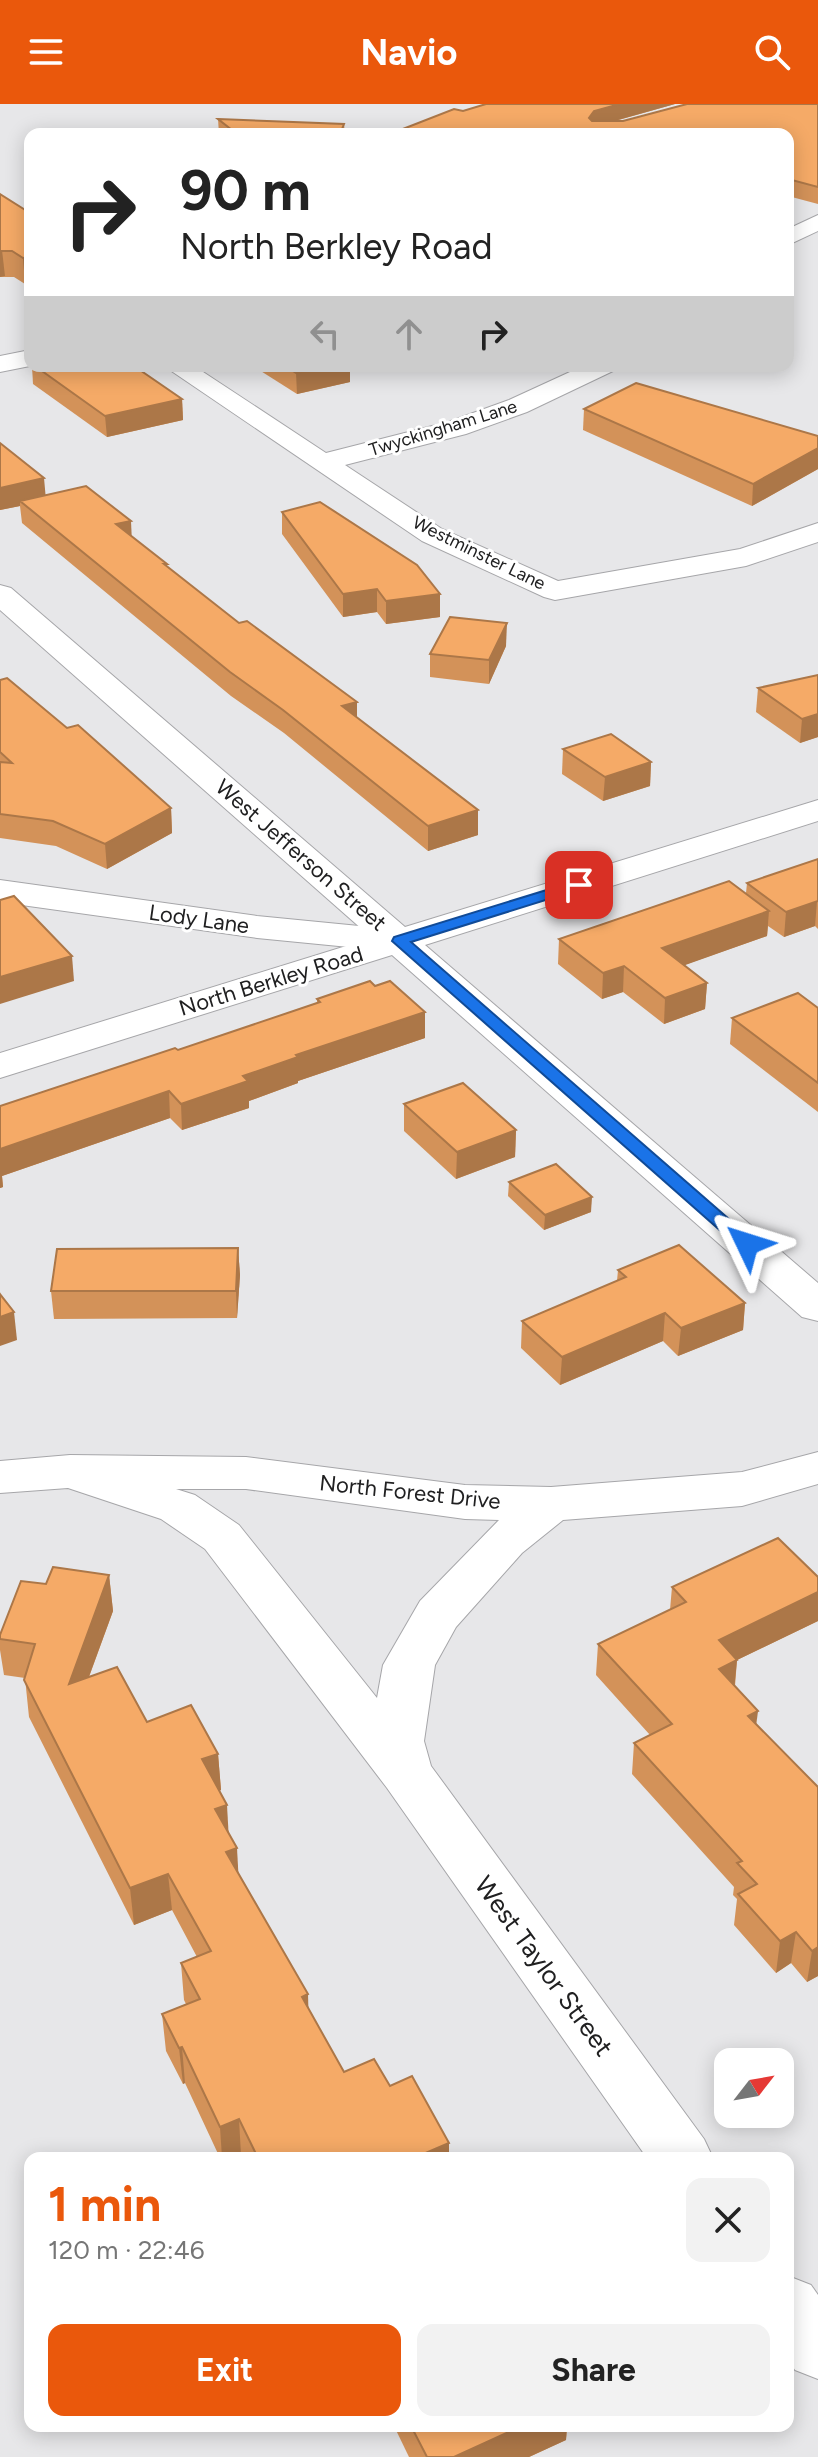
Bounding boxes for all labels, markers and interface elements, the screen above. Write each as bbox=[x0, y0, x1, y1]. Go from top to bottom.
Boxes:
icon: menu bbox=[24, 30, 68, 74]
icon: search bbox=[750, 30, 794, 74]
text: Navio bbox=[361, 31, 457, 74]
text: 90 m bbox=[180, 157, 311, 224]
icon: right bbox=[48, 160, 152, 264]
text: North Berkley Road bbox=[180, 225, 493, 268]
icon: left bbox=[303, 312, 347, 356]
icon: ahead bbox=[387, 312, 431, 356]
icon: right bbox=[471, 312, 515, 356]
street label: Twyckingham Lane bbox=[366, 395, 520, 461]
street label: Westminster Lane bbox=[409, 511, 549, 595]
street label: West Jefferson Street bbox=[210, 773, 392, 937]
pin bbox=[545, 851, 613, 919]
icon: arrive bbox=[557, 863, 601, 907]
street label: Lody Lane bbox=[147, 899, 251, 939]
street label: North Berkley Road bbox=[176, 940, 366, 1022]
position arrow bbox=[705, 1202, 789, 1286]
street label: North Forest Drive bbox=[318, 1469, 502, 1515]
street label: West Taylor Street bbox=[468, 1870, 620, 2062]
north arrow bbox=[714, 2048, 794, 2128]
map controls bbox=[714, 2048, 794, 2128]
text: 1 min bbox=[48, 2175, 161, 2233]
button: close bbox=[686, 2178, 770, 2262]
text: 120 m · 22:46 bbox=[48, 2234, 204, 2266]
button: Exit bbox=[48, 2324, 401, 2416]
button: Share bbox=[417, 2324, 770, 2416]

